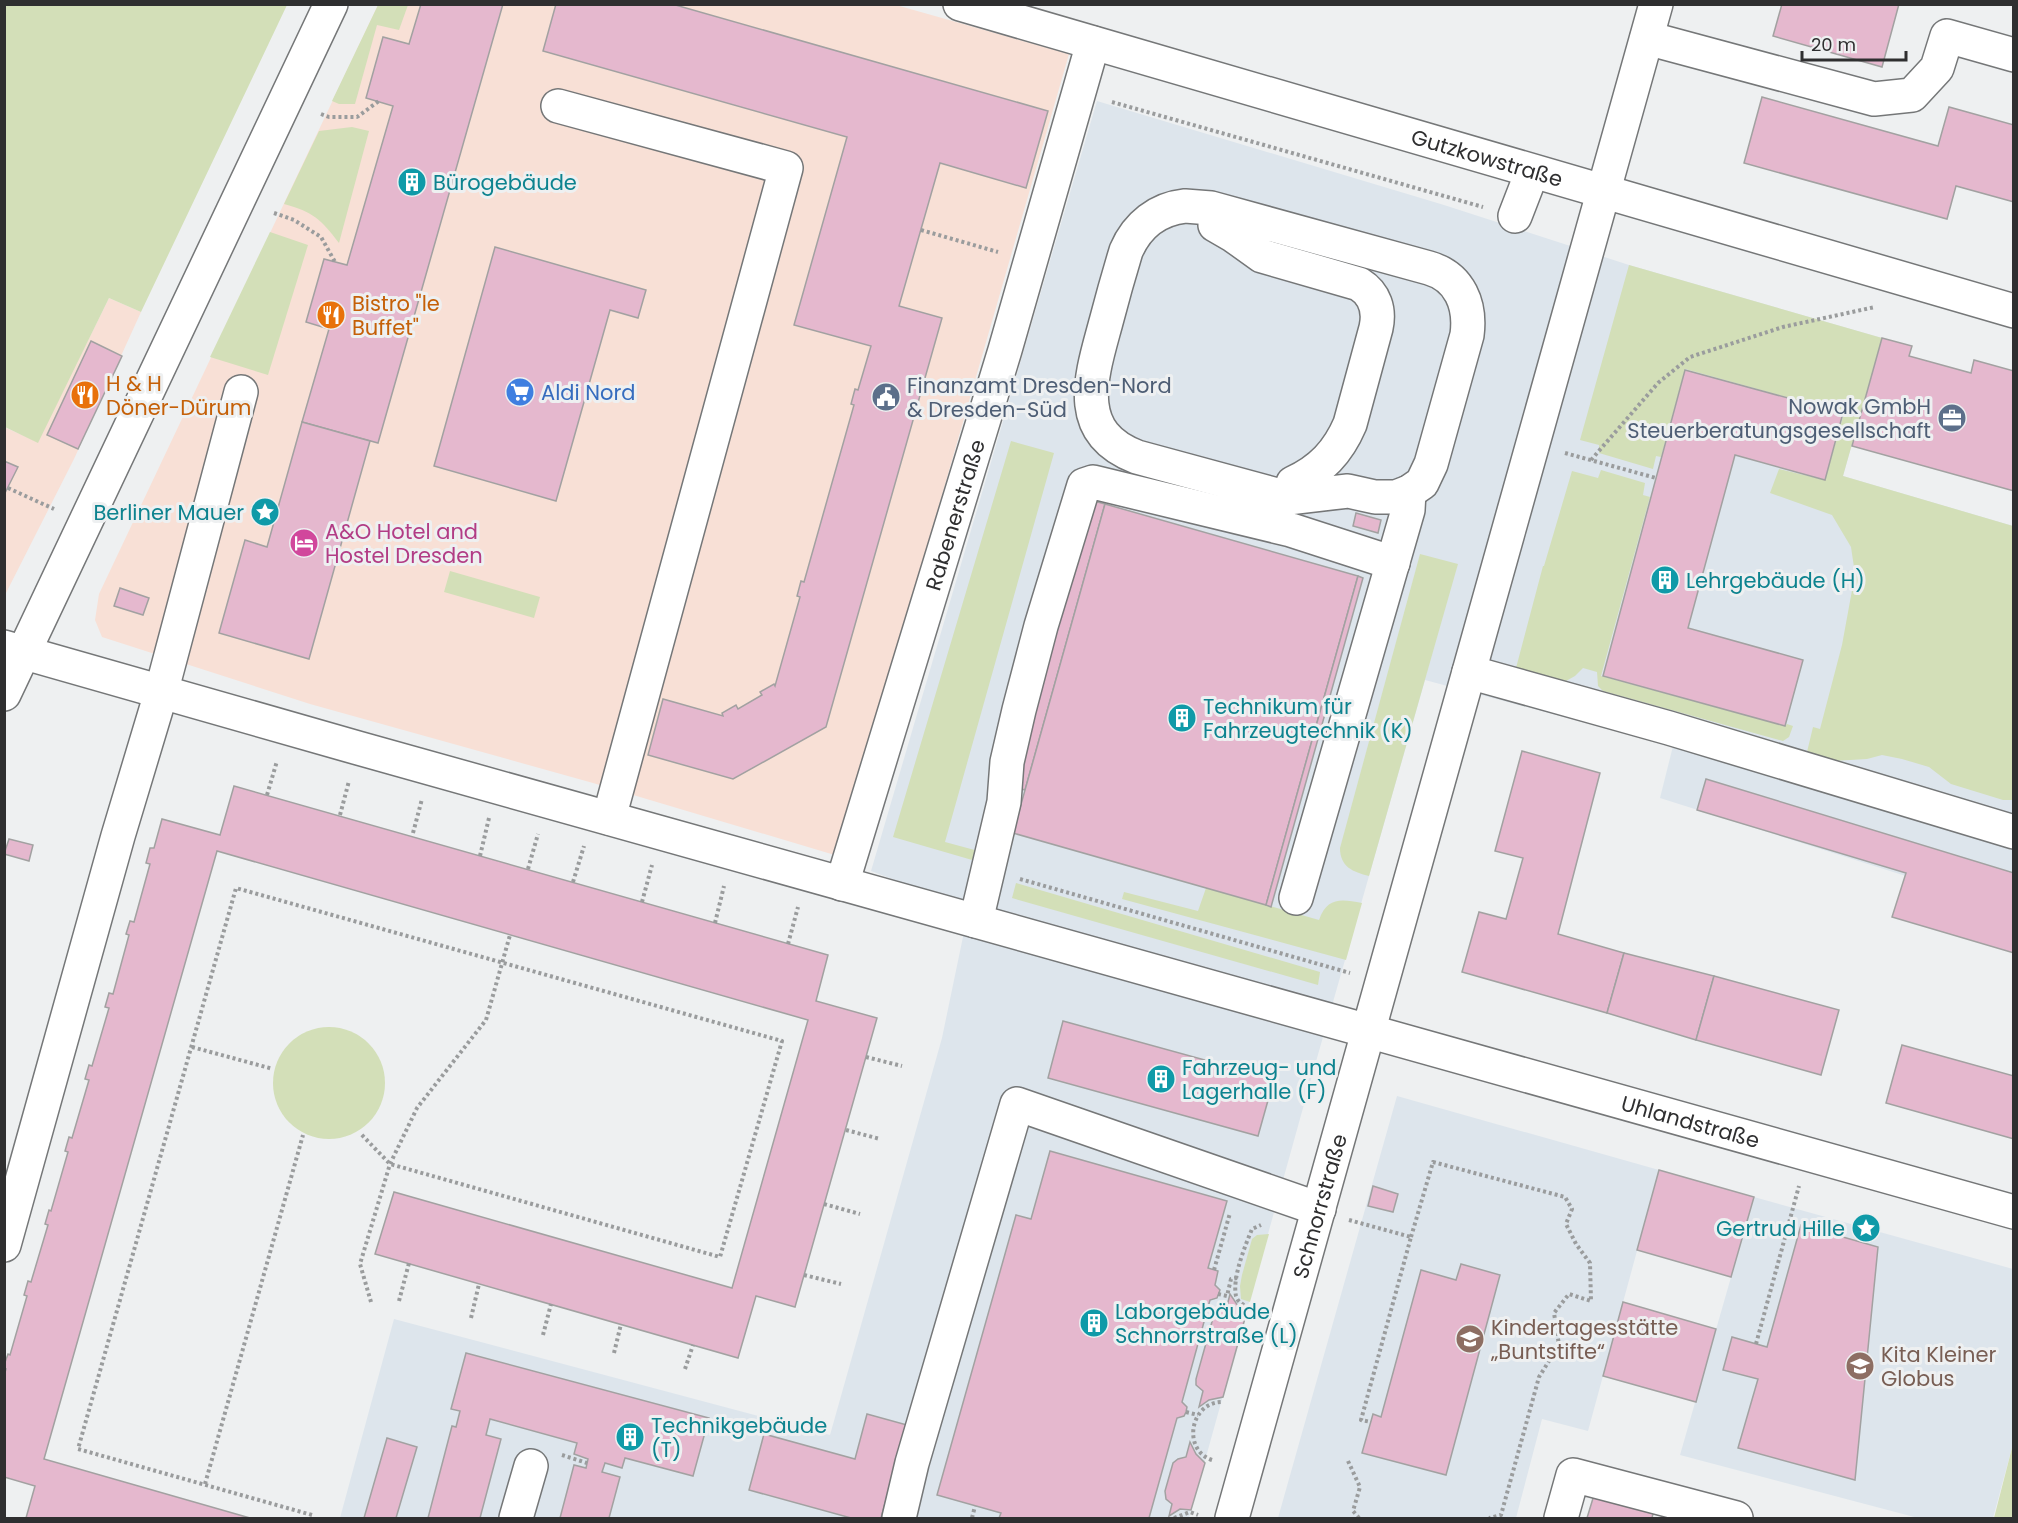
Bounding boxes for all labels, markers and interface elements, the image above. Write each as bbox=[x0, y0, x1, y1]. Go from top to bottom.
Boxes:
scale bar bbox=[1802, 24, 1906, 62]
text: 20 m bbox=[1811, 32, 1856, 57]
street label: Gutzkowstraße bbox=[1408, 122, 1566, 193]
building icon: Bürogebäude bbox=[396, 166, 428, 198]
place label: Bürogebäude bbox=[433, 168, 577, 197]
place label: Bistro "le Buffet" bbox=[352, 289, 440, 342]
restaurant icon: Bistro "le Buffet" bbox=[315, 299, 347, 331]
place label: H & H Döner-Dürum bbox=[106, 369, 251, 422]
place label: Finanzamt Dresden-Nord & Dresden-Süd bbox=[907, 371, 1172, 424]
supermarket icon: Aldi Nord bbox=[504, 376, 536, 408]
place label: Aldi Nord bbox=[541, 378, 636, 407]
restaurant icon: H & H Döner-Dürum bbox=[69, 379, 101, 411]
public building icon: Finanzamt Dresden-Nord & Dresden-Süd bbox=[870, 381, 902, 413]
place label: Nowak GmbH Steuerberatungsgesellschaft bbox=[1627, 392, 1931, 445]
office icon: Nowak GmbH Steuerberatungsgesellschaft bbox=[1936, 402, 1968, 434]
street label: Rabenerstraße bbox=[918, 436, 991, 594]
place icon: Berliner Mauer bbox=[249, 496, 281, 528]
place label: Berliner Mauer bbox=[93, 498, 244, 527]
place label: A&O Hotel and Hostel Dresden bbox=[325, 517, 483, 570]
hotel icon: A&O Hotel and Hostel Dresden bbox=[288, 527, 320, 559]
building icon: Lehrgebäude (H) bbox=[1649, 564, 1681, 596]
place label: Lehrgebäude (H) bbox=[1686, 566, 1865, 595]
place label: Technikum für Fahrzeugtechnik (K) bbox=[1203, 692, 1413, 745]
building icon: Technikum für Fahrzeugtechnik (K) bbox=[1166, 702, 1198, 734]
place label: Fahrzeug- und Lagerhalle (F) bbox=[1182, 1053, 1337, 1106]
building icon: Fahrzeug- und Lagerhalle (F) bbox=[1145, 1063, 1177, 1095]
street label: Uhlandstraße bbox=[1618, 1088, 1763, 1155]
street label: Schnorrstraße bbox=[1285, 1130, 1353, 1282]
place icon: Gertrud Hille bbox=[1850, 1212, 1882, 1244]
place label: Gertrud Hille bbox=[1716, 1214, 1845, 1243]
place label: Laborgebäude Schnorrstraße (L) bbox=[1115, 1297, 1298, 1350]
building icon: Laborgebäude Schnorrstraße (L) bbox=[1078, 1307, 1110, 1339]
place label: Kindertagesstätte „Buntstifte“ bbox=[1490, 1313, 1678, 1366]
school or university icon: Kindertagesstätte „Buntstifte“ bbox=[1454, 1323, 1486, 1355]
place label: Kita Kleiner Globus bbox=[1881, 1340, 1997, 1393]
school or university icon: Kita Kleiner Globus bbox=[1844, 1350, 1876, 1382]
place label: Technikgebäude (T) bbox=[651, 1411, 827, 1464]
building icon: Technikgebäude (T) bbox=[614, 1421, 646, 1453]

